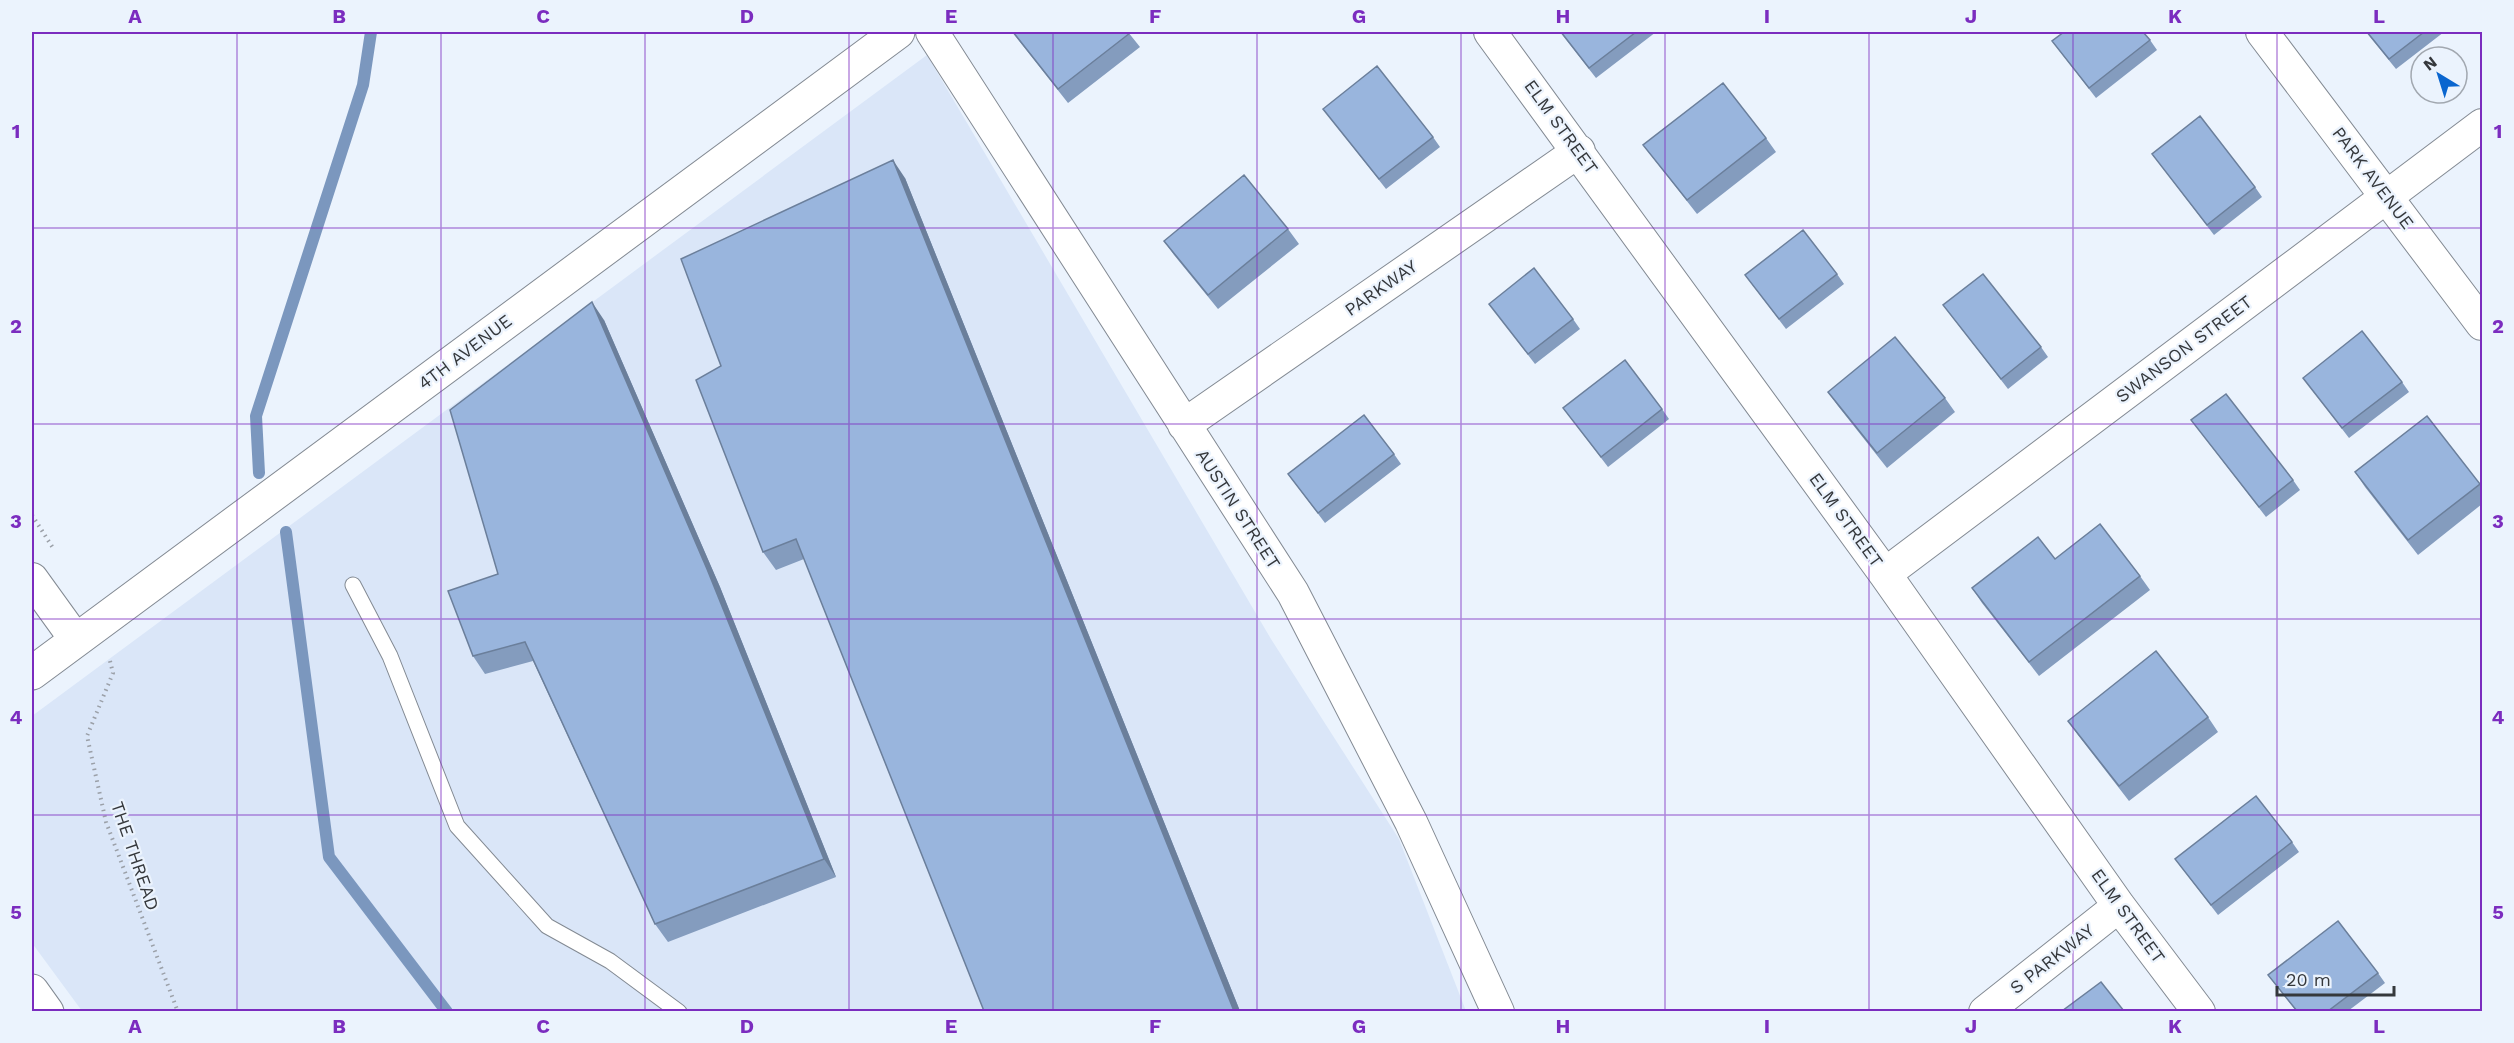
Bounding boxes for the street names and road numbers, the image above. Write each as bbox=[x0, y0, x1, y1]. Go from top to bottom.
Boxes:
street label: ELM STREET bbox=[1520, 75, 1603, 178]
street label: PARK AVENUE bbox=[2328, 123, 2419, 233]
street label: PARKWAY bbox=[1341, 255, 1421, 320]
street label: SWANSON STREET bbox=[2111, 290, 2256, 407]
street label: 4TH AVENUE bbox=[414, 310, 516, 394]
street label: AUSTIN STREET bbox=[1192, 445, 1285, 573]
street label: ELM STREET bbox=[1805, 468, 1888, 571]
street label: THE THREAD bbox=[107, 799, 164, 913]
street label: ELM STREET bbox=[2087, 864, 2170, 967]
street label: S PARKWAY bbox=[2005, 919, 2099, 998]

